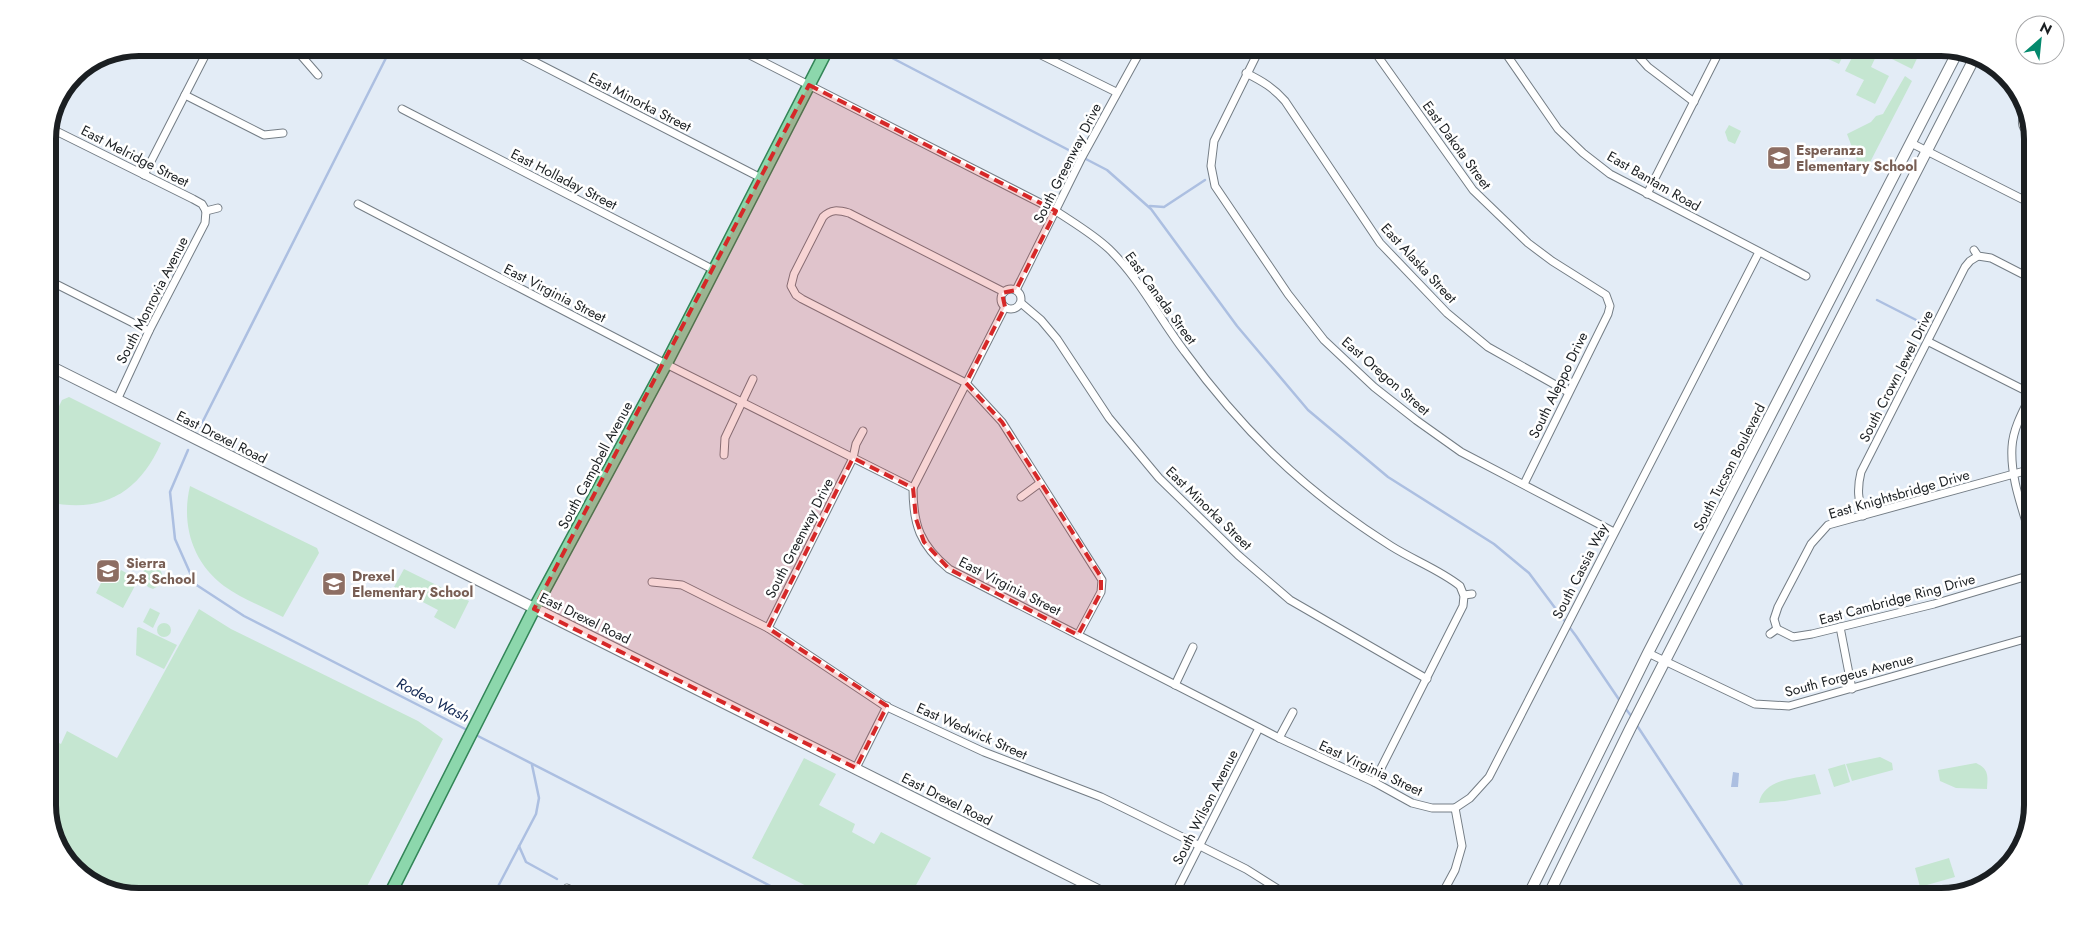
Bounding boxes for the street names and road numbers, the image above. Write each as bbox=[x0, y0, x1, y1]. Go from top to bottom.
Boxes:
street label: East Minorka Street bbox=[585, 67, 695, 137]
street label: East Dakota Street bbox=[1418, 97, 1496, 194]
street label: South Greenway Drive bbox=[1028, 99, 1106, 227]
street label: East Melridge Street bbox=[78, 120, 193, 192]
street label: East Holladay Street bbox=[507, 144, 621, 215]
street label: East Bantam Road bbox=[1604, 146, 1704, 216]
street label: East Alaska Street bbox=[1377, 219, 1462, 308]
street label: South Monrovia Avenue bbox=[111, 233, 193, 367]
street label: East Canada Street bbox=[1120, 247, 1202, 349]
street label: East Virginia Street bbox=[501, 259, 610, 328]
street label: South Crown Jewel Drive bbox=[1854, 307, 1938, 445]
street label: South Aleppo Drive bbox=[1524, 328, 1592, 442]
street label: East Oregon Street bbox=[1338, 332, 1435, 420]
street label: South Campbell Avenue bbox=[553, 398, 637, 532]
street label: South Tucson Boulevard bbox=[1688, 400, 1770, 534]
street label: East Drexel Road bbox=[173, 406, 271, 468]
street label: East Minorka Street bbox=[1161, 462, 1257, 555]
street label: East Knightsbridge Drive bbox=[1826, 464, 1972, 524]
street label: South Greenway Drive bbox=[760, 474, 838, 602]
street label: South Cassia Way bbox=[1547, 519, 1613, 622]
street label: East Virginia Street bbox=[956, 552, 1065, 621]
street label: East Cambridge Ring Drive bbox=[1817, 569, 1977, 629]
street label: East Drexel Road bbox=[536, 587, 634, 649]
street label: South Forgeus Avenue bbox=[1782, 648, 1916, 702]
street label: East Wedwick Street bbox=[913, 698, 1031, 765]
street label: East Virginia Street bbox=[1316, 735, 1427, 801]
street label: South Wilson Avenue bbox=[1167, 746, 1243, 868]
street label: East Drexel Road bbox=[898, 768, 996, 830]

